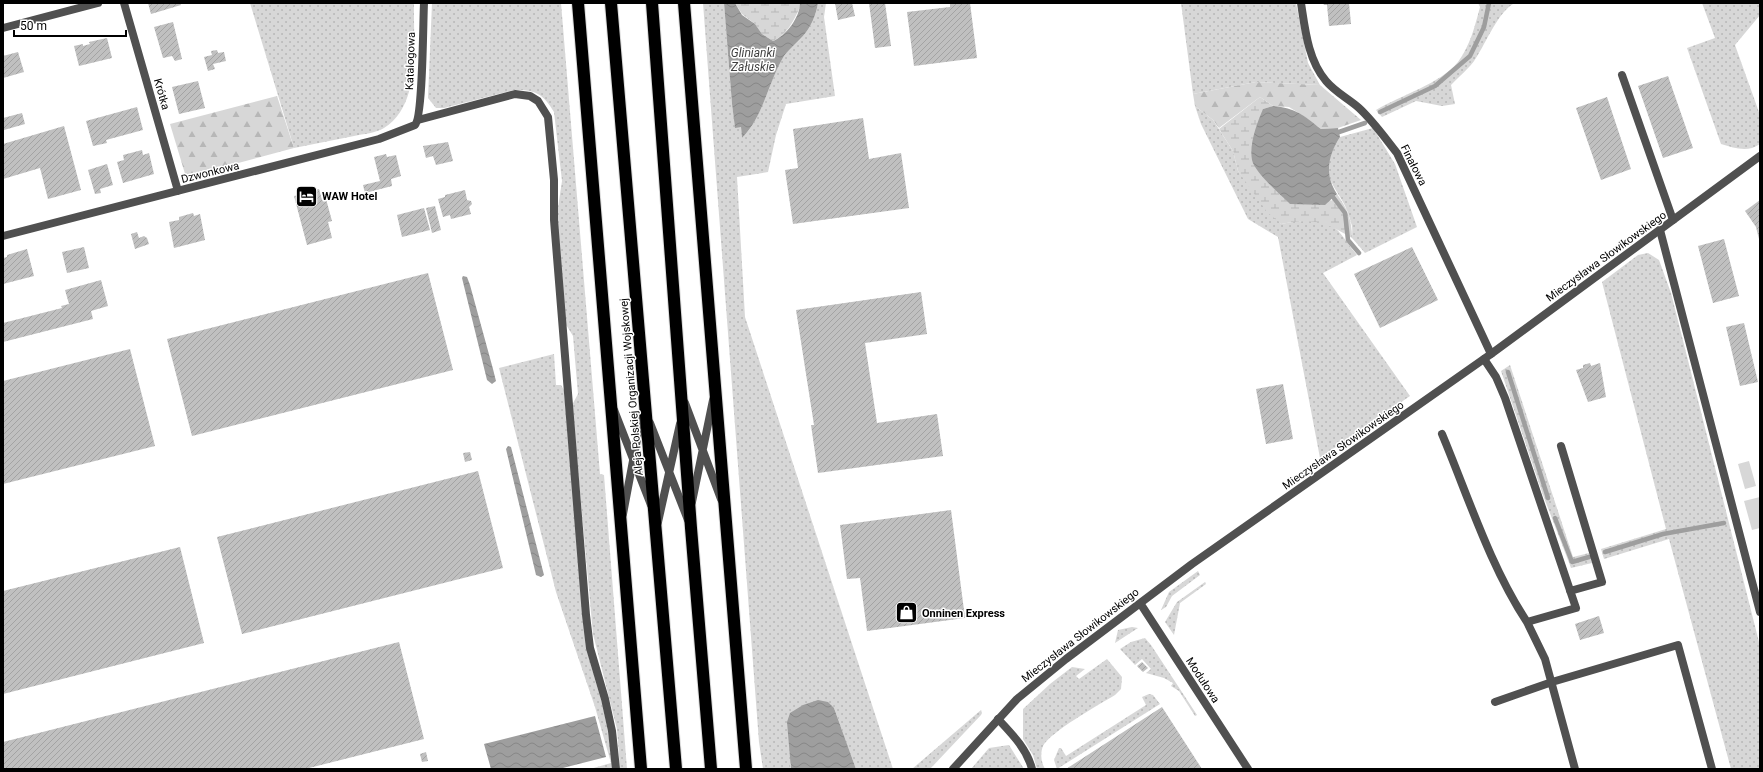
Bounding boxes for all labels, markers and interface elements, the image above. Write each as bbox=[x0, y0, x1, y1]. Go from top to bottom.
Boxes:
scale bar bbox=[14, 12, 126, 38]
text: 50 m bbox=[20, 19, 47, 33]
street label: Katalogowa bbox=[403, 32, 418, 90]
water label: Glinianki Załuskie bbox=[730, 46, 775, 74]
street label: Krótka bbox=[151, 77, 172, 111]
street label: Finałowa bbox=[1398, 143, 1429, 188]
street label: Dzwonkowa bbox=[180, 159, 241, 186]
hotel icon: WAW Hotel bbox=[293, 183, 319, 209]
place label: WAW Hotel bbox=[322, 190, 378, 203]
street label: Mieczysława Słowikowskiego bbox=[1544, 208, 1669, 304]
street label: Aleja Polskiej Organizacji Wojskowej bbox=[617, 298, 646, 476]
street label: Mieczysława Słowikowskiego bbox=[1280, 398, 1406, 492]
street label: Mieczysława Słowikowskiego bbox=[1019, 586, 1142, 685]
shop icon: Onninen Express bbox=[894, 600, 920, 626]
place label: Onninen Express bbox=[922, 607, 1005, 620]
street label: Modułowa bbox=[1183, 655, 1222, 705]

